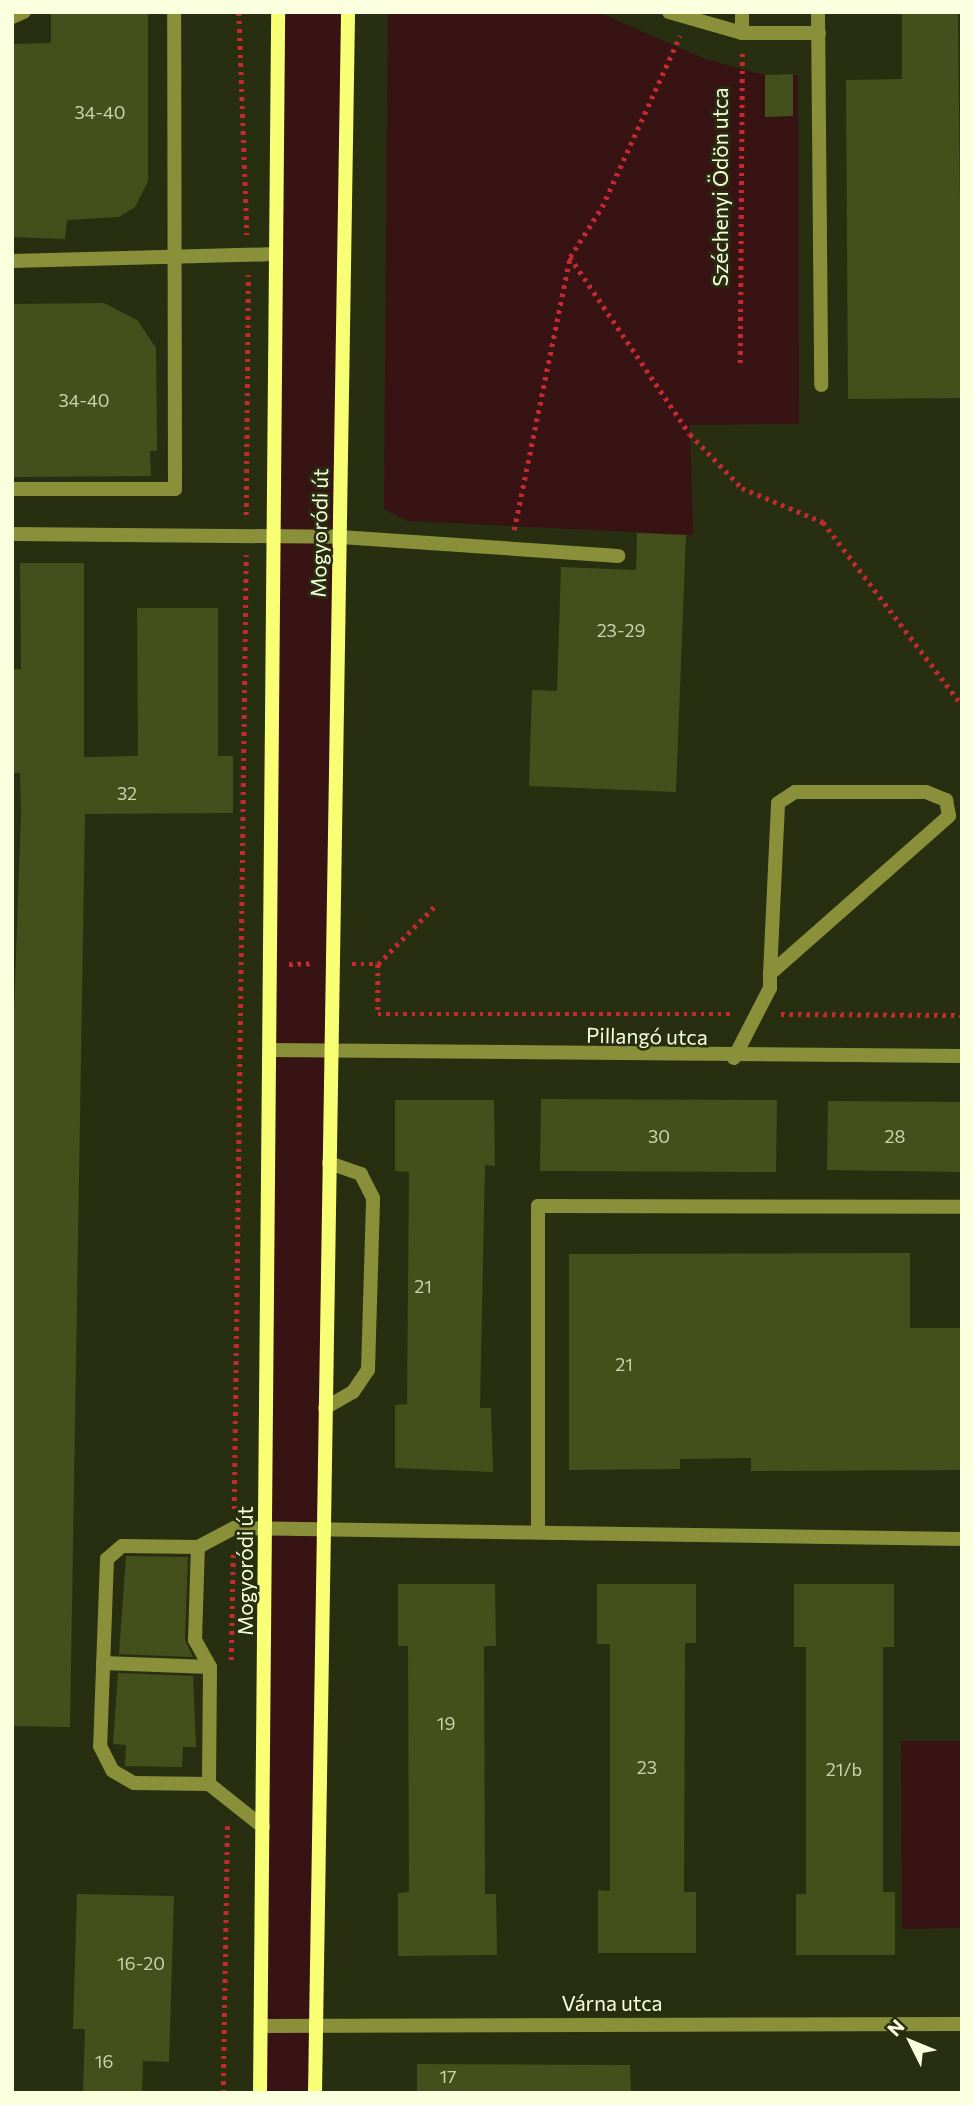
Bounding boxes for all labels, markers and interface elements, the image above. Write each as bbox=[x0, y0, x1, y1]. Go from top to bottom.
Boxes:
street label: Széchenyi Ödön utca bbox=[707, 88, 733, 286]
house number: 34-40 bbox=[74, 101, 126, 123]
house number: 34-40 bbox=[58, 389, 110, 411]
street label: Mogyoródi út bbox=[305, 468, 333, 598]
house number: 23-29 bbox=[597, 619, 645, 641]
house number: 32 bbox=[117, 782, 137, 804]
street label: Pillangó utca bbox=[586, 1022, 708, 1050]
house number: 30 bbox=[648, 1125, 670, 1147]
house number: 28 bbox=[885, 1125, 905, 1147]
house number: 21 bbox=[414, 1275, 432, 1297]
house number: 21 bbox=[615, 1353, 633, 1375]
street label: Mogyoródi út bbox=[232, 1506, 258, 1636]
house number: 19 bbox=[437, 1712, 455, 1734]
house number: 23 bbox=[637, 1756, 657, 1778]
house number: 21/b bbox=[826, 1758, 862, 1780]
house number: 16-20 bbox=[117, 1952, 165, 1974]
street label: Várna utca bbox=[561, 1990, 663, 2016]
north arrow bbox=[876, 2007, 946, 2077]
text: N bbox=[882, 2014, 909, 2040]
house number: 16 bbox=[95, 2050, 113, 2072]
house number: 17 bbox=[439, 2065, 457, 2087]

